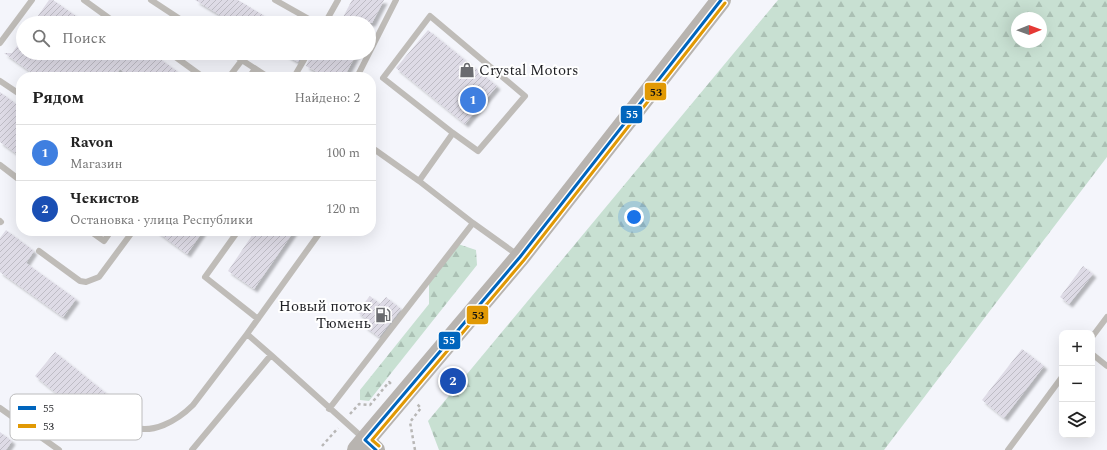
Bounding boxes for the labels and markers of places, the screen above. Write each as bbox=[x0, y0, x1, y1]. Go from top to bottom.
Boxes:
place label: Crystal Motors bbox=[479, 59, 578, 82]
shop icon: Crystal Motors bbox=[458, 61, 476, 79]
pin: 1 bbox=[460, 85, 486, 115]
place label: Новый поток Тюмень bbox=[279, 295, 371, 335]
fuel station icon: Новый поток Тюмень bbox=[374, 306, 392, 324]
pin: 2 bbox=[440, 366, 466, 396]

